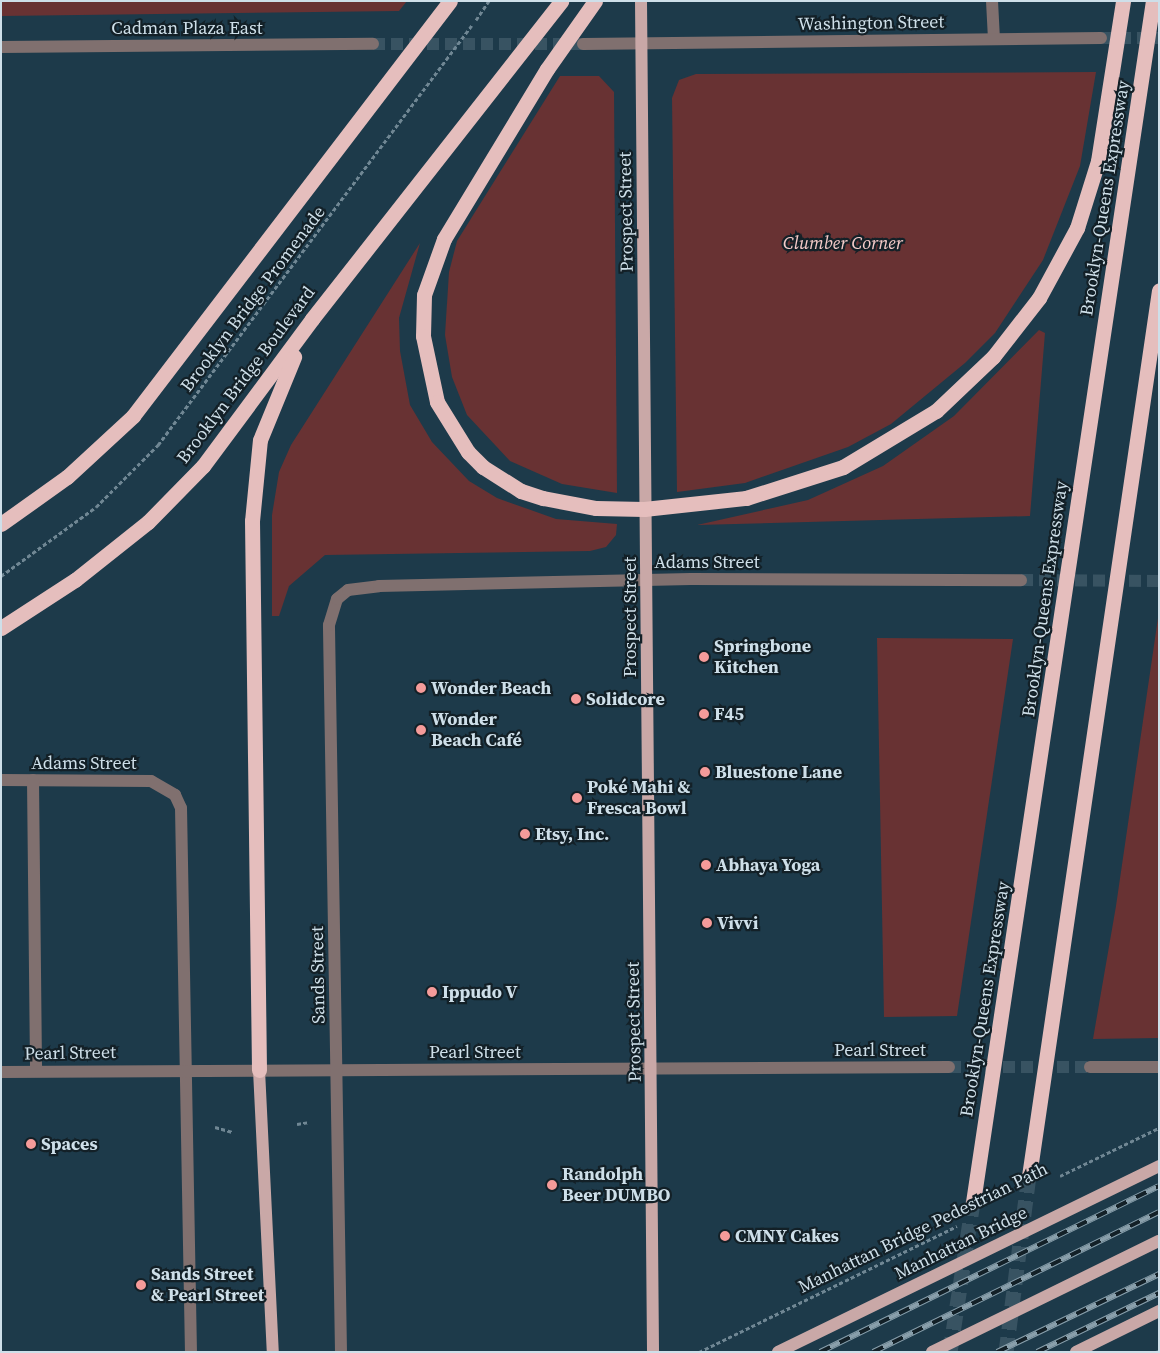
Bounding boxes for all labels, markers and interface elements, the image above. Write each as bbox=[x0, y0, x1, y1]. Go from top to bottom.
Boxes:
street label: Washington Street bbox=[798, 11, 944, 35]
street label: Cadman Plaza East bbox=[111, 17, 263, 39]
street label: Brooklyn-Queens Expressway bbox=[1076, 79, 1134, 317]
street label: Prospect Street bbox=[614, 152, 638, 272]
street label: Brooklyn Bridge Promenade bbox=[176, 202, 330, 396]
park label: Clumber Corner bbox=[783, 232, 903, 254]
street label: Brooklyn Bridge Boulevard bbox=[172, 282, 320, 468]
street label: Brooklyn-Queens Expressway bbox=[1018, 480, 1072, 718]
street label: Adams Street bbox=[654, 551, 760, 573]
street label: Prospect Street bbox=[619, 557, 641, 677]
place label: Springbone Kitchen bbox=[714, 636, 811, 679]
marker: Springbone Kitchen bbox=[698, 651, 710, 663]
place label: Wonder Beach bbox=[431, 677, 551, 699]
marker: Wonder Beach bbox=[415, 682, 427, 694]
place label: Solidcore bbox=[586, 688, 665, 710]
marker: Solidcore bbox=[570, 693, 582, 705]
place label: F45 bbox=[714, 703, 744, 725]
marker: F45 bbox=[698, 708, 710, 720]
place label: Wonder Beach Café bbox=[431, 709, 522, 752]
marker: Wonder Beach Café bbox=[415, 724, 427, 736]
street label: Adams Street bbox=[31, 752, 137, 774]
place label: Bluestone Lane bbox=[715, 761, 842, 783]
marker: Bluestone Lane bbox=[699, 766, 711, 778]
place label: Poké Mahi & Fresca Bowl bbox=[587, 777, 690, 820]
marker: Poké Mahi & Fresca Bowl bbox=[571, 792, 583, 804]
place label: Etsy, Inc. bbox=[535, 823, 610, 845]
marker: Etsy, Inc. bbox=[519, 828, 531, 840]
place label: Abhaya Yoga bbox=[716, 854, 821, 876]
marker: Abhaya Yoga bbox=[700, 859, 712, 871]
street label: Brooklyn-Queens Expressway bbox=[956, 880, 1014, 1118]
place label: Vivvi bbox=[717, 912, 758, 934]
marker: Vivvi bbox=[701, 917, 713, 929]
street label: Sands Street bbox=[306, 926, 330, 1024]
street label: Prospect Street bbox=[622, 962, 646, 1082]
place label: Ippudo V bbox=[442, 981, 518, 1003]
marker: Ippudo V bbox=[426, 986, 438, 998]
street label: Pearl Street bbox=[834, 1039, 926, 1061]
street label: Pearl Street bbox=[24, 1041, 116, 1065]
street label: Pearl Street bbox=[429, 1041, 521, 1063]
place label: Spaces bbox=[41, 1133, 98, 1155]
marker: Spaces bbox=[25, 1138, 37, 1150]
street label: Manhattan Bridge Pedestrian Path bbox=[795, 1158, 1051, 1298]
place label: Randolph Beer DUMBO bbox=[562, 1164, 670, 1206]
marker: Randolph Beer DUMBO bbox=[546, 1179, 558, 1191]
street label: Manhattan Bridge bbox=[891, 1202, 1031, 1284]
place label: CMNY Cakes bbox=[735, 1225, 839, 1247]
marker: CMNY Cakes bbox=[719, 1230, 731, 1242]
place label: Sands Street & Pearl Street bbox=[151, 1264, 264, 1306]
marker: Sands Street & Pearl Street bbox=[135, 1279, 147, 1291]

